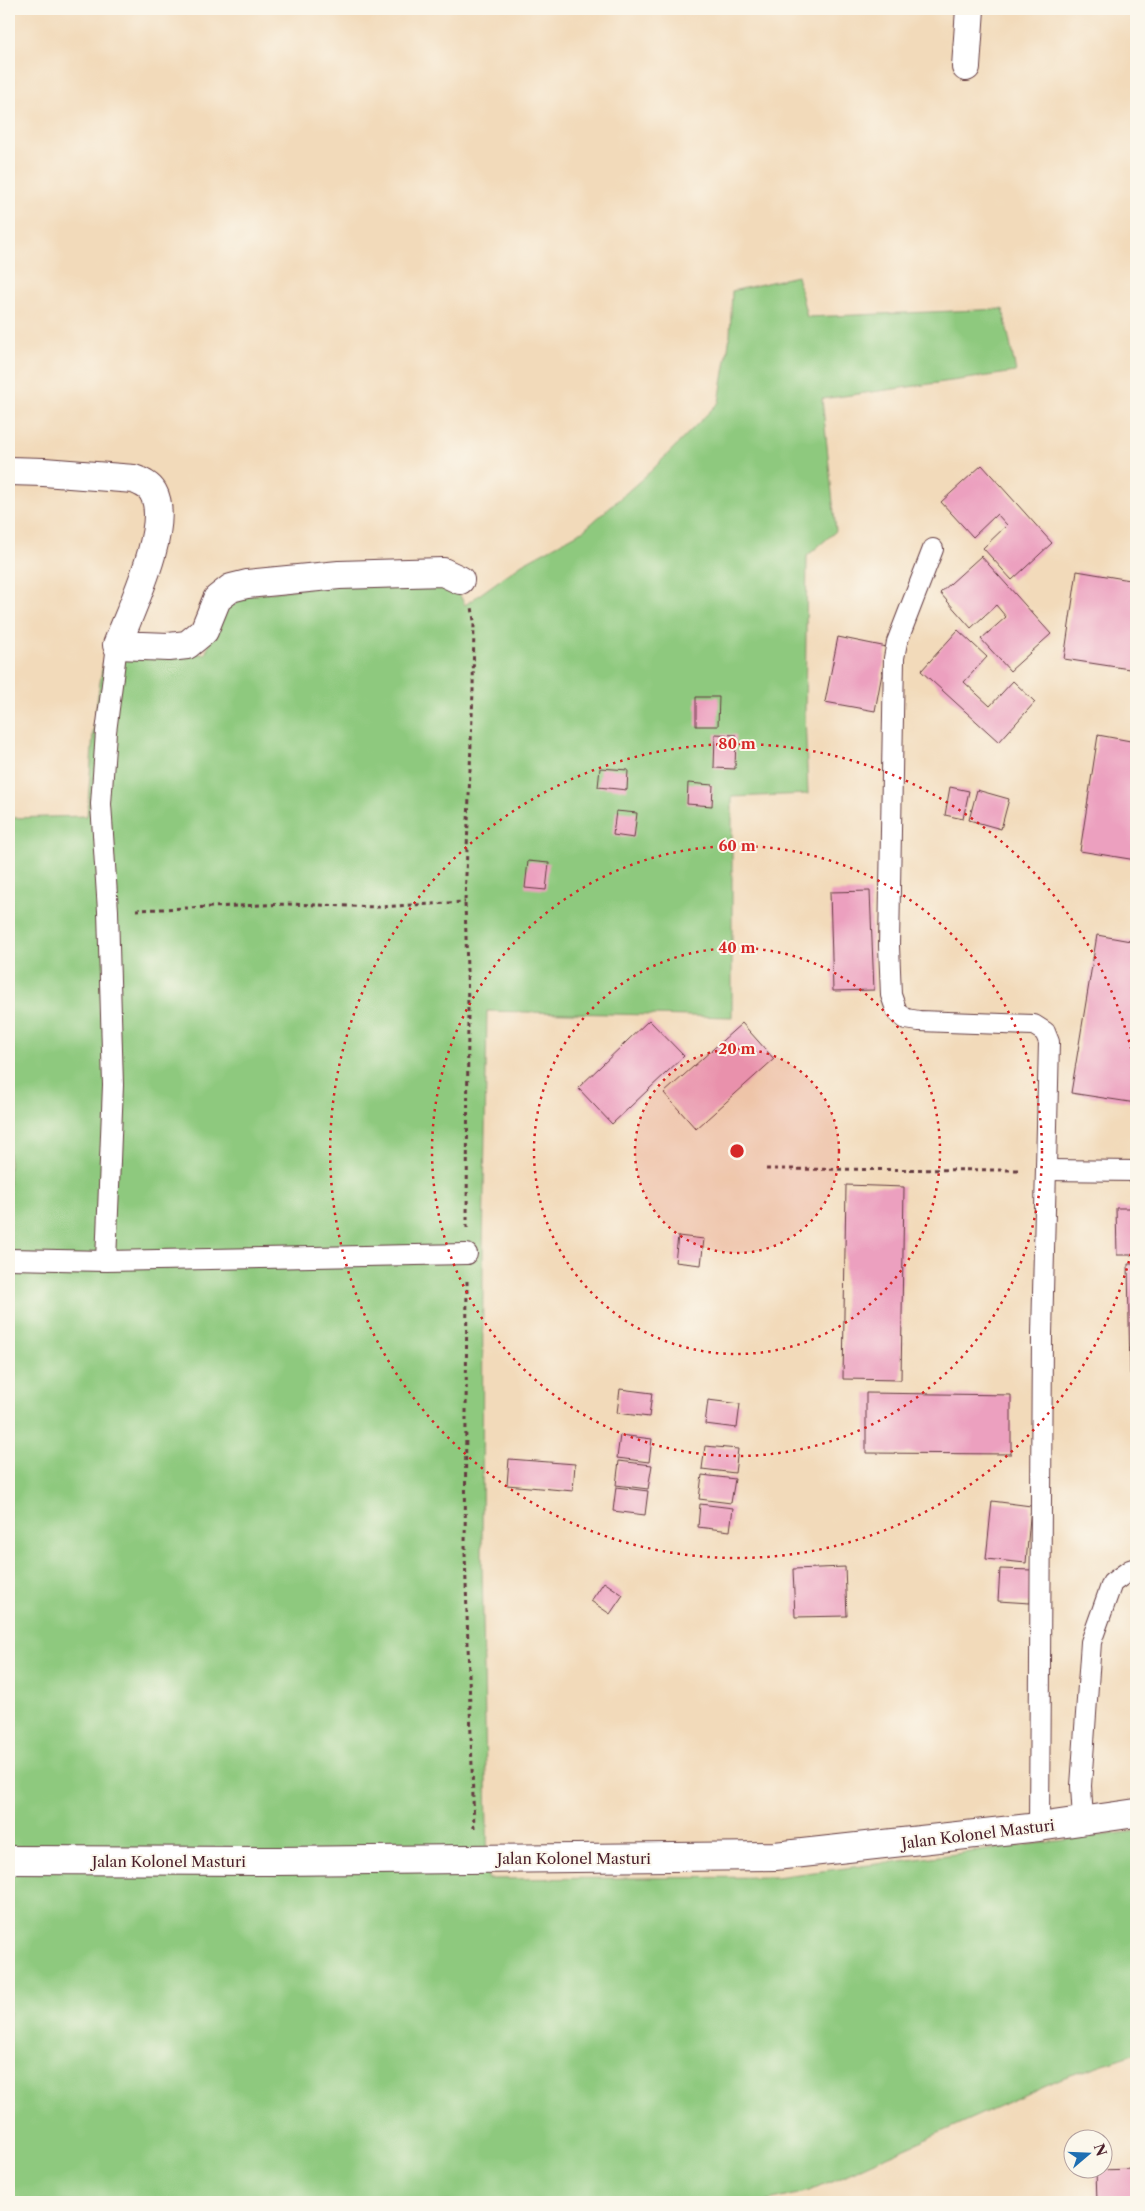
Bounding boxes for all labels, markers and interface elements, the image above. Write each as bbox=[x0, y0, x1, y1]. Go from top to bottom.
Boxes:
text: 80 m bbox=[718, 734, 756, 753]
text: 60 m bbox=[718, 836, 756, 855]
text: 40 m bbox=[718, 938, 756, 957]
text: 20 m bbox=[718, 1039, 756, 1058]
centre of rings bbox=[728, 1142, 746, 1160]
street label: Jalan Kolonel Masturi bbox=[899, 1815, 1056, 1853]
street label: Jalan Kolonel Masturi bbox=[495, 1849, 651, 1868]
street label: Jalan Kolonel Masturi bbox=[90, 1852, 246, 1871]
north arrow bbox=[1062, 2128, 1112, 2178]
text: N bbox=[1090, 2141, 1111, 2158]

